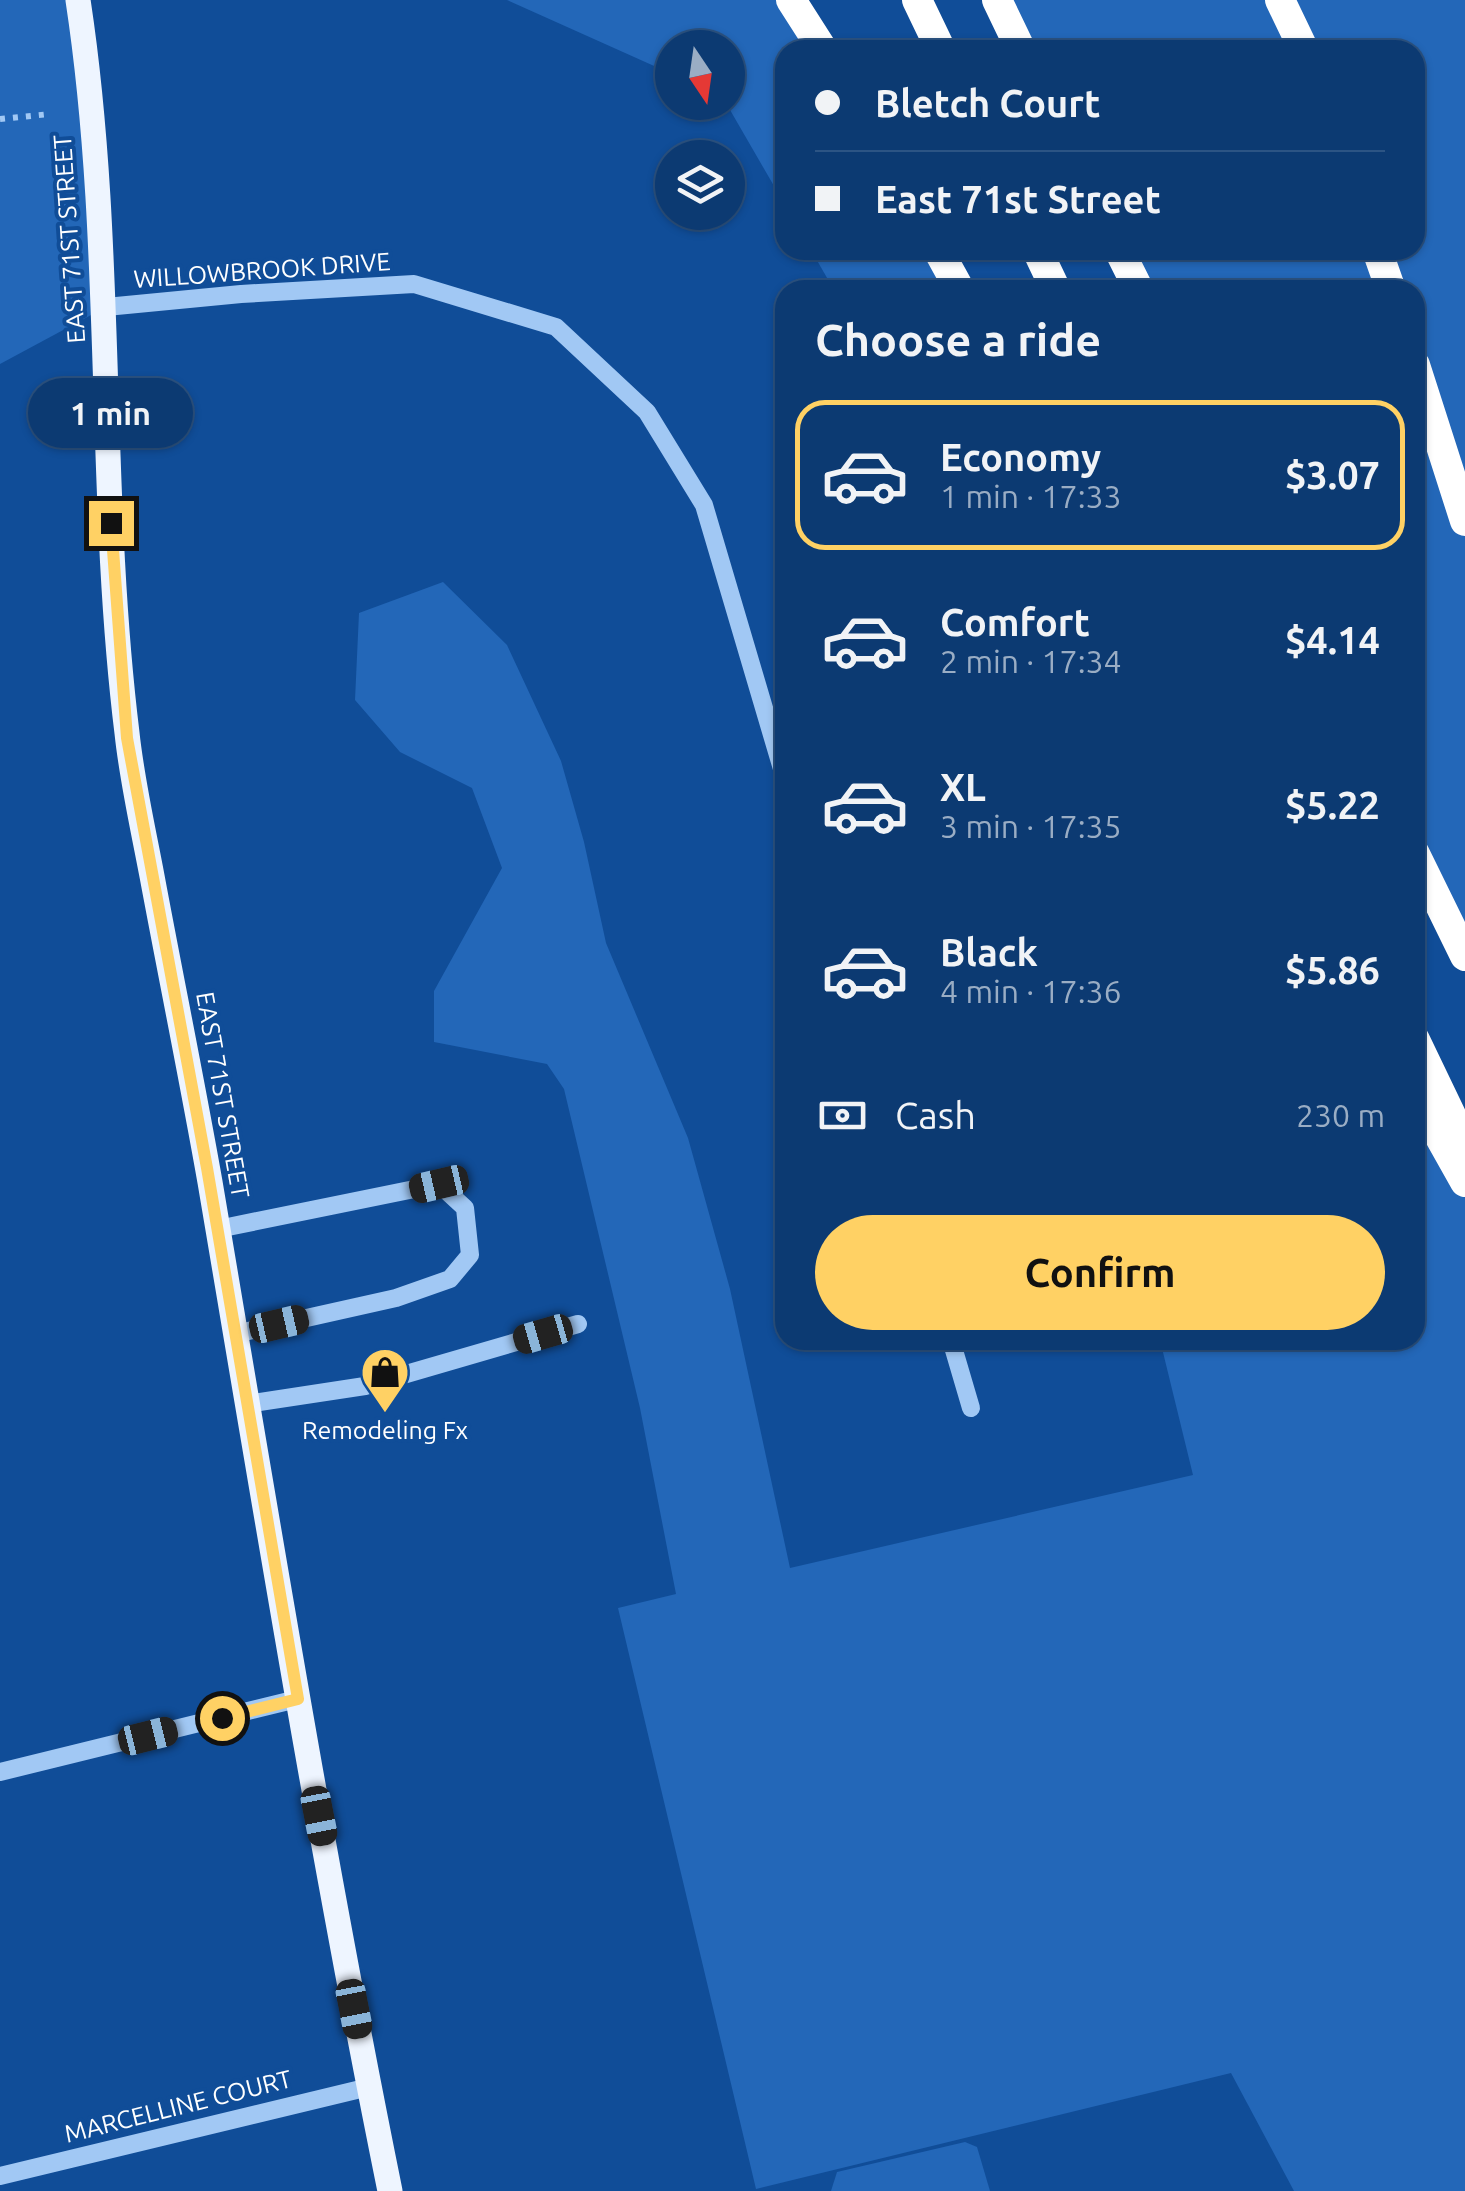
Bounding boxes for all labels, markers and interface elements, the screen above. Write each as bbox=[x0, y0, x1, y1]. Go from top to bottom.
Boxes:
north arrow bbox=[655, 30, 745, 120]
map controls bbox=[655, 30, 745, 230]
text: Bletch Court bbox=[875, 82, 1100, 124]
street label: EAST 71ST STREET bbox=[48, 134, 90, 344]
button: layers bbox=[655, 140, 745, 230]
text: East 71st Street bbox=[875, 178, 1161, 220]
street label: WILLOWBROOK DRIVE bbox=[133, 247, 391, 293]
text: Choose a ride bbox=[815, 314, 1101, 365]
callout: 1 min bbox=[28, 378, 194, 448]
text: 1 min bbox=[70, 395, 151, 431]
icon: car bbox=[820, 430, 910, 520]
text: Economy bbox=[940, 436, 1101, 478]
text: $3.07 bbox=[1285, 454, 1380, 496]
text: 1 min · 17:33 bbox=[940, 478, 1122, 514]
route end bbox=[89, 501, 134, 546]
icon: car bbox=[820, 595, 910, 685]
text: Comfort bbox=[940, 601, 1090, 643]
text: $4.14 bbox=[1285, 619, 1380, 661]
text: 2 min · 17:34 bbox=[940, 643, 1122, 679]
icon: car bbox=[820, 760, 910, 850]
text: XL bbox=[940, 766, 986, 808]
text: $5.22 bbox=[1285, 784, 1380, 826]
text: 3 min · 17:35 bbox=[940, 808, 1122, 844]
icon: car bbox=[820, 925, 910, 1015]
text: Black bbox=[940, 931, 1038, 973]
text: $5.86 bbox=[1285, 949, 1380, 991]
text: 4 min · 17:36 bbox=[940, 973, 1122, 1009]
street label: EAST 71ST STREET bbox=[191, 990, 255, 1200]
icon: cash bbox=[815, 1088, 870, 1143]
text: Cash bbox=[895, 1094, 976, 1136]
text: 230 m bbox=[1296, 1097, 1385, 1133]
car bbox=[406, 1163, 472, 1205]
button: Confirm bbox=[815, 1215, 1385, 1330]
car bbox=[246, 1303, 312, 1345]
car bbox=[510, 1311, 576, 1357]
shop icon: Remodeling Fx bbox=[359, 1346, 411, 1414]
place label: Remodeling Fx bbox=[302, 1416, 468, 1444]
route start bbox=[200, 1696, 245, 1741]
car bbox=[115, 1714, 181, 1758]
car bbox=[299, 1784, 339, 1848]
car bbox=[334, 1977, 374, 2041]
street label: MARCELLINE COURT bbox=[61, 2064, 295, 2148]

